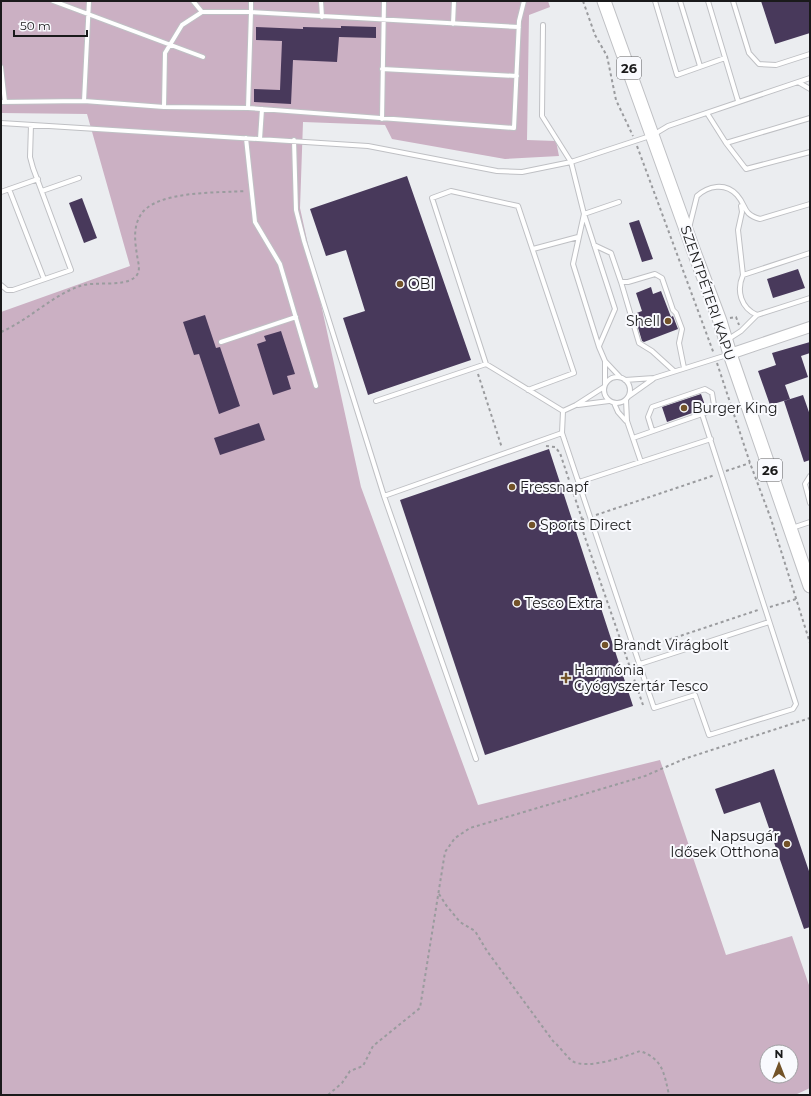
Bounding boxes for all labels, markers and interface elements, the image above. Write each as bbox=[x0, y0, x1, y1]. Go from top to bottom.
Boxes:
scale bar bbox=[14, 12, 87, 38]
text: 50 m bbox=[20, 18, 51, 33]
road number: 26 bbox=[617, 57, 641, 79]
street label: SZENTPÉTERI KAPU bbox=[676, 223, 740, 363]
place label: OBI bbox=[408, 275, 435, 293]
marker: OBI bbox=[395, 279, 405, 289]
place label: Shell bbox=[626, 312, 660, 330]
marker: Shell bbox=[663, 316, 673, 326]
place label: Burger King bbox=[692, 399, 778, 417]
marker: Burger King bbox=[679, 403, 689, 413]
road number: 26 bbox=[758, 459, 782, 481]
place label: Fressnapf bbox=[520, 478, 589, 496]
marker: Fressnapf bbox=[507, 482, 517, 492]
place label: Sports Direct bbox=[540, 516, 632, 534]
marker: Sports Direct bbox=[527, 520, 537, 530]
place label: Tesco Extra bbox=[525, 594, 603, 612]
marker: Tesco Extra bbox=[512, 598, 522, 608]
place label: Brandt Virágbolt bbox=[613, 636, 729, 654]
marker: Brandt Virágbolt bbox=[600, 640, 610, 650]
place label: Harmónia Gyógyszertár Tesco bbox=[574, 661, 708, 695]
marker: Harmónia Gyógyszertár Tesco bbox=[561, 673, 571, 683]
place label: Napsugár Idősek Otthona bbox=[670, 827, 779, 861]
marker: Napsugár Idősek Otthona bbox=[782, 839, 792, 849]
north arrow bbox=[759, 1044, 799, 1084]
text: N bbox=[775, 1047, 783, 1061]

